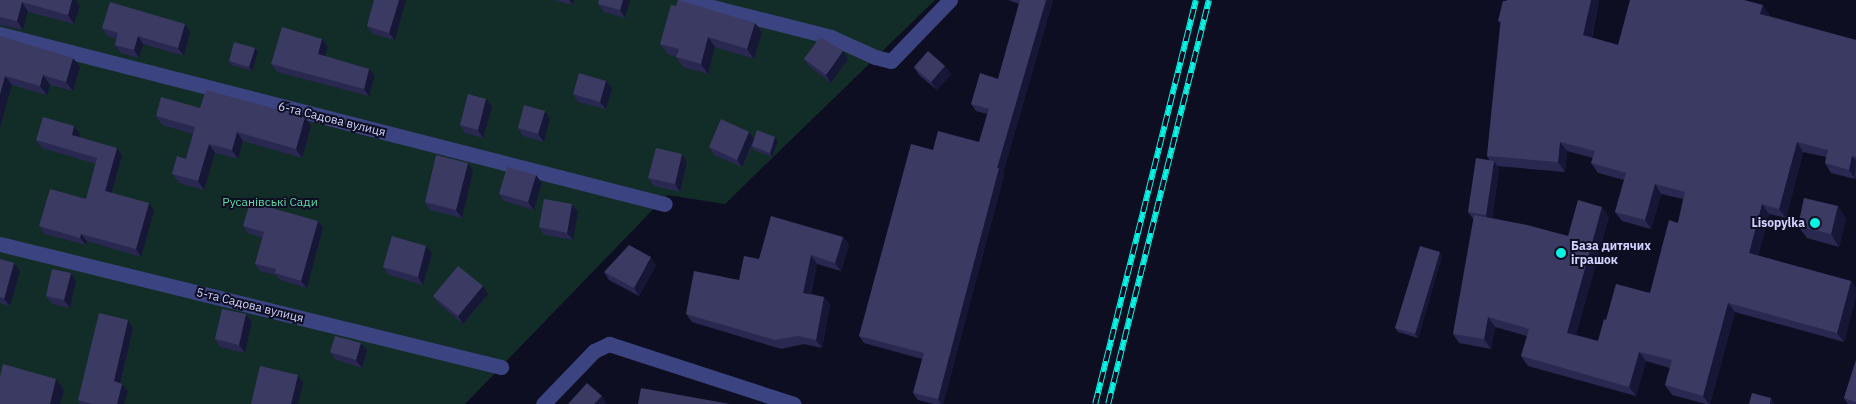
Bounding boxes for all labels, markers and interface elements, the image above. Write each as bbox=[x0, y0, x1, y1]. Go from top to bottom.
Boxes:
street label: 6-та Садова вулиця bbox=[277, 99, 387, 139]
park label: Русанівські Сади bbox=[222, 195, 318, 209]
place label: Lisopylka bbox=[1751, 216, 1805, 230]
marker: Lisopylka bbox=[1809, 217, 1821, 229]
place label: База дитячих іграшок bbox=[1571, 239, 1651, 267]
marker: База дитячих іграшок bbox=[1555, 247, 1567, 259]
street label: 5-та Садова вулиця bbox=[195, 285, 305, 325]

